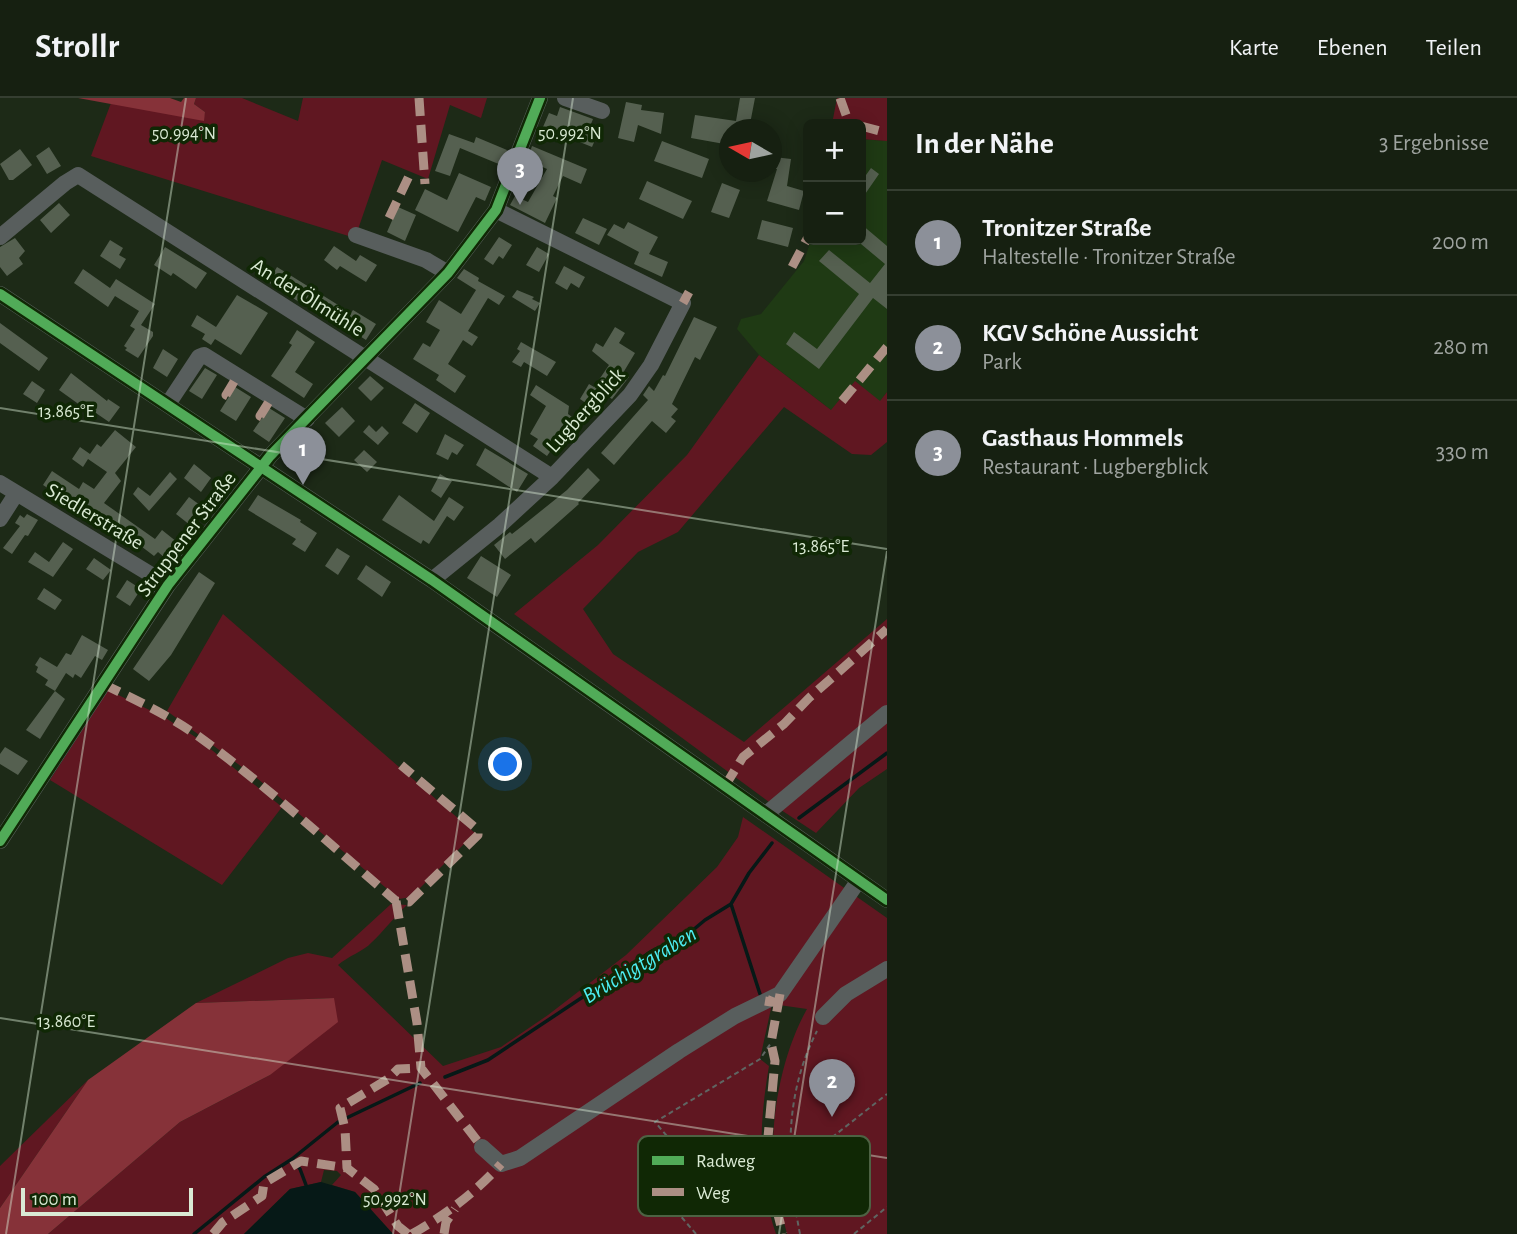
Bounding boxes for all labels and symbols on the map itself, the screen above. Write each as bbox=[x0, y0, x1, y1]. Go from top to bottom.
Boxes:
north arrow bbox=[719, 119, 782, 182]
text: 50.994°N bbox=[152, 125, 216, 143]
text: 50.992°N bbox=[538, 125, 602, 143]
pin: 3 bbox=[497, 147, 543, 205]
street label: An der Ölmühle bbox=[248, 254, 368, 340]
street label: Lugbergblick bbox=[542, 364, 629, 457]
text: 13.865°E bbox=[38, 403, 94, 421]
pin: 1 bbox=[280, 427, 326, 485]
street label: Struppener Straße bbox=[133, 468, 240, 601]
street label: Siedlerstraße bbox=[43, 479, 147, 554]
text: 13.865°E bbox=[793, 538, 849, 556]
your location bbox=[488, 747, 522, 781]
water label: Brüchigtgraben bbox=[579, 922, 701, 1008]
text: 13.860°E bbox=[37, 1013, 95, 1031]
pin: 2 bbox=[809, 1059, 855, 1117]
legend bbox=[638, 1136, 870, 1216]
text: Radweg bbox=[696, 1152, 756, 1171]
text: Weg bbox=[696, 1184, 731, 1203]
scale bar bbox=[21, 1185, 192, 1217]
text: 50.992°N bbox=[363, 1191, 427, 1209]

